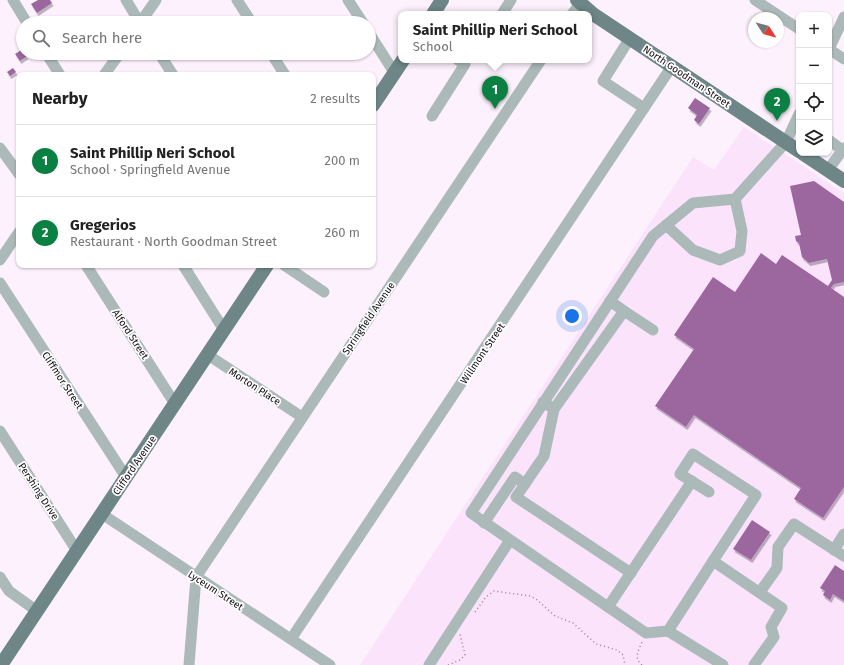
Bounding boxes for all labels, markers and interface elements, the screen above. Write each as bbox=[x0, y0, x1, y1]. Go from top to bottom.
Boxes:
popup bbox=[398, 11, 592, 63]
north arrow bbox=[748, 12, 784, 48]
map controls bbox=[796, 12, 832, 156]
button: + bbox=[796, 12, 832, 48]
search box bbox=[16, 16, 376, 60]
text: Saint Phillip Neri School bbox=[413, 21, 577, 39]
icon: search bbox=[30, 27, 52, 49]
text: Search here bbox=[62, 29, 142, 47]
text: School bbox=[413, 39, 453, 54]
street label: North Goodman Street bbox=[641, 43, 733, 111]
button: − bbox=[796, 48, 832, 84]
pin: 1 bbox=[482, 76, 508, 109]
button: locate bbox=[796, 84, 832, 120]
text: Nearby bbox=[32, 88, 87, 109]
pin: 2 bbox=[764, 88, 790, 121]
text: 2 results bbox=[310, 91, 360, 106]
button: layers bbox=[796, 120, 832, 156]
text: Saint Phillip Neri School bbox=[70, 144, 235, 162]
text: 1 bbox=[42, 153, 48, 168]
text: 200 m bbox=[324, 153, 360, 168]
text: School · Springfield Avenue bbox=[70, 162, 230, 177]
text: Gregerios bbox=[70, 216, 136, 234]
text: 2 bbox=[42, 225, 48, 240]
text: 260 m bbox=[325, 225, 360, 240]
text: Restaurant · North Goodman Street bbox=[70, 234, 277, 249]
street label: Springfield Avenue bbox=[340, 280, 398, 357]
your location bbox=[562, 306, 582, 326]
street label: Alford Street bbox=[110, 307, 151, 362]
street label: Willmont Street bbox=[458, 321, 508, 386]
street label: Cliffmor Street bbox=[39, 350, 85, 412]
street label: Morton Place bbox=[226, 366, 283, 408]
street label: Clifford Avenue bbox=[111, 434, 159, 498]
street label: Pershing Drive bbox=[15, 461, 61, 522]
street label: Lyceum Street bbox=[186, 569, 246, 613]

